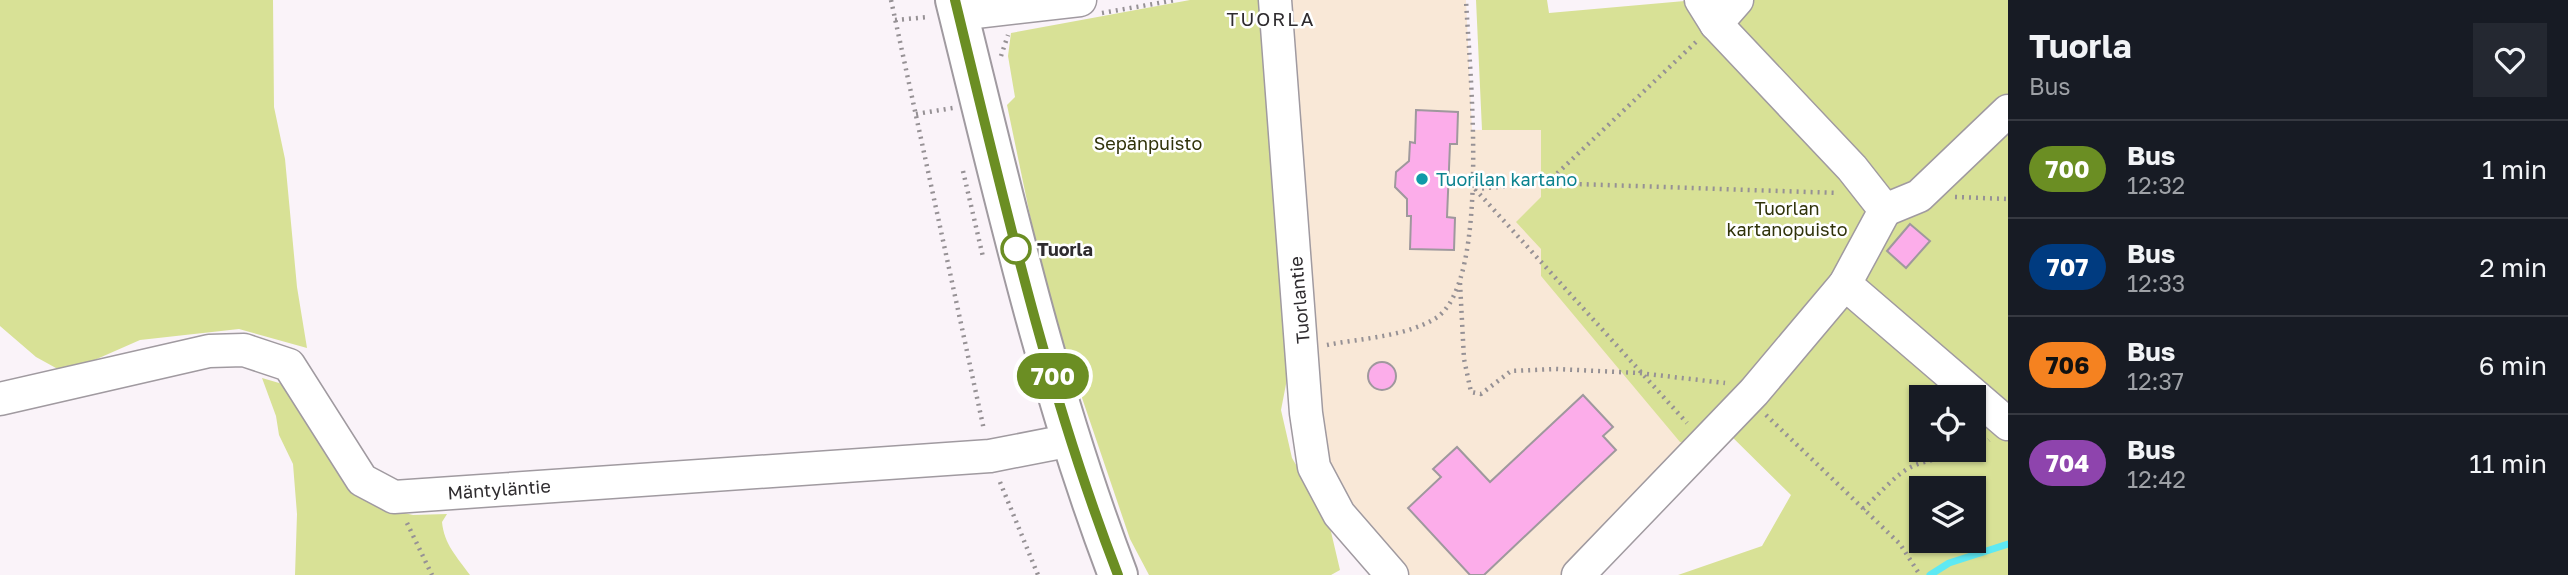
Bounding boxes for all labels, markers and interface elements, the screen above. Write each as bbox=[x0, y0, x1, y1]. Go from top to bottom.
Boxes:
district label: TUORLA bbox=[1227, 7, 1315, 30]
button: heart bbox=[2473, 23, 2547, 97]
text: Tuorla bbox=[2029, 26, 2132, 65]
text: Bus bbox=[2029, 72, 2071, 100]
park label: Sepänpuisto bbox=[1094, 132, 1202, 154]
text: Bus bbox=[2127, 140, 2175, 171]
text: 700 bbox=[2045, 154, 2090, 183]
text: 1 min bbox=[2482, 154, 2547, 185]
place label: Tuorilan kartano bbox=[1436, 168, 1577, 190]
marker: Tuorilan kartano bbox=[1414, 171, 1430, 187]
text: 12:32 bbox=[2127, 171, 2185, 199]
park label: Tuorlan kartanopuisto bbox=[1726, 197, 1848, 240]
marker: Tuorla bbox=[1001, 234, 1031, 264]
place label: Tuorla bbox=[1037, 238, 1093, 260]
text: Bus bbox=[2127, 238, 2175, 269]
text: 707 bbox=[2047, 252, 2088, 281]
text: 2 min bbox=[2479, 252, 2547, 283]
street label: Tuorlantie bbox=[1284, 255, 1314, 345]
text: 12:33 bbox=[2127, 269, 2185, 297]
text: Bus bbox=[2127, 336, 2175, 367]
text: 706 bbox=[2046, 350, 2089, 379]
text: 6 min bbox=[2479, 350, 2547, 381]
line badge: 700 bbox=[1013, 353, 1093, 399]
text: 700 bbox=[1031, 361, 1075, 390]
text: 12:37 bbox=[2127, 367, 2184, 395]
map controls bbox=[1909, 385, 1986, 553]
button: locate bbox=[1909, 385, 1986, 462]
text: Bus bbox=[2127, 434, 2175, 465]
text: 704 bbox=[2046, 448, 2089, 477]
text: 11 min bbox=[2469, 448, 2547, 479]
text: 12:42 bbox=[2127, 465, 2186, 493]
street label: Mäntyläntie bbox=[447, 474, 551, 504]
button: layers bbox=[1909, 476, 1986, 553]

